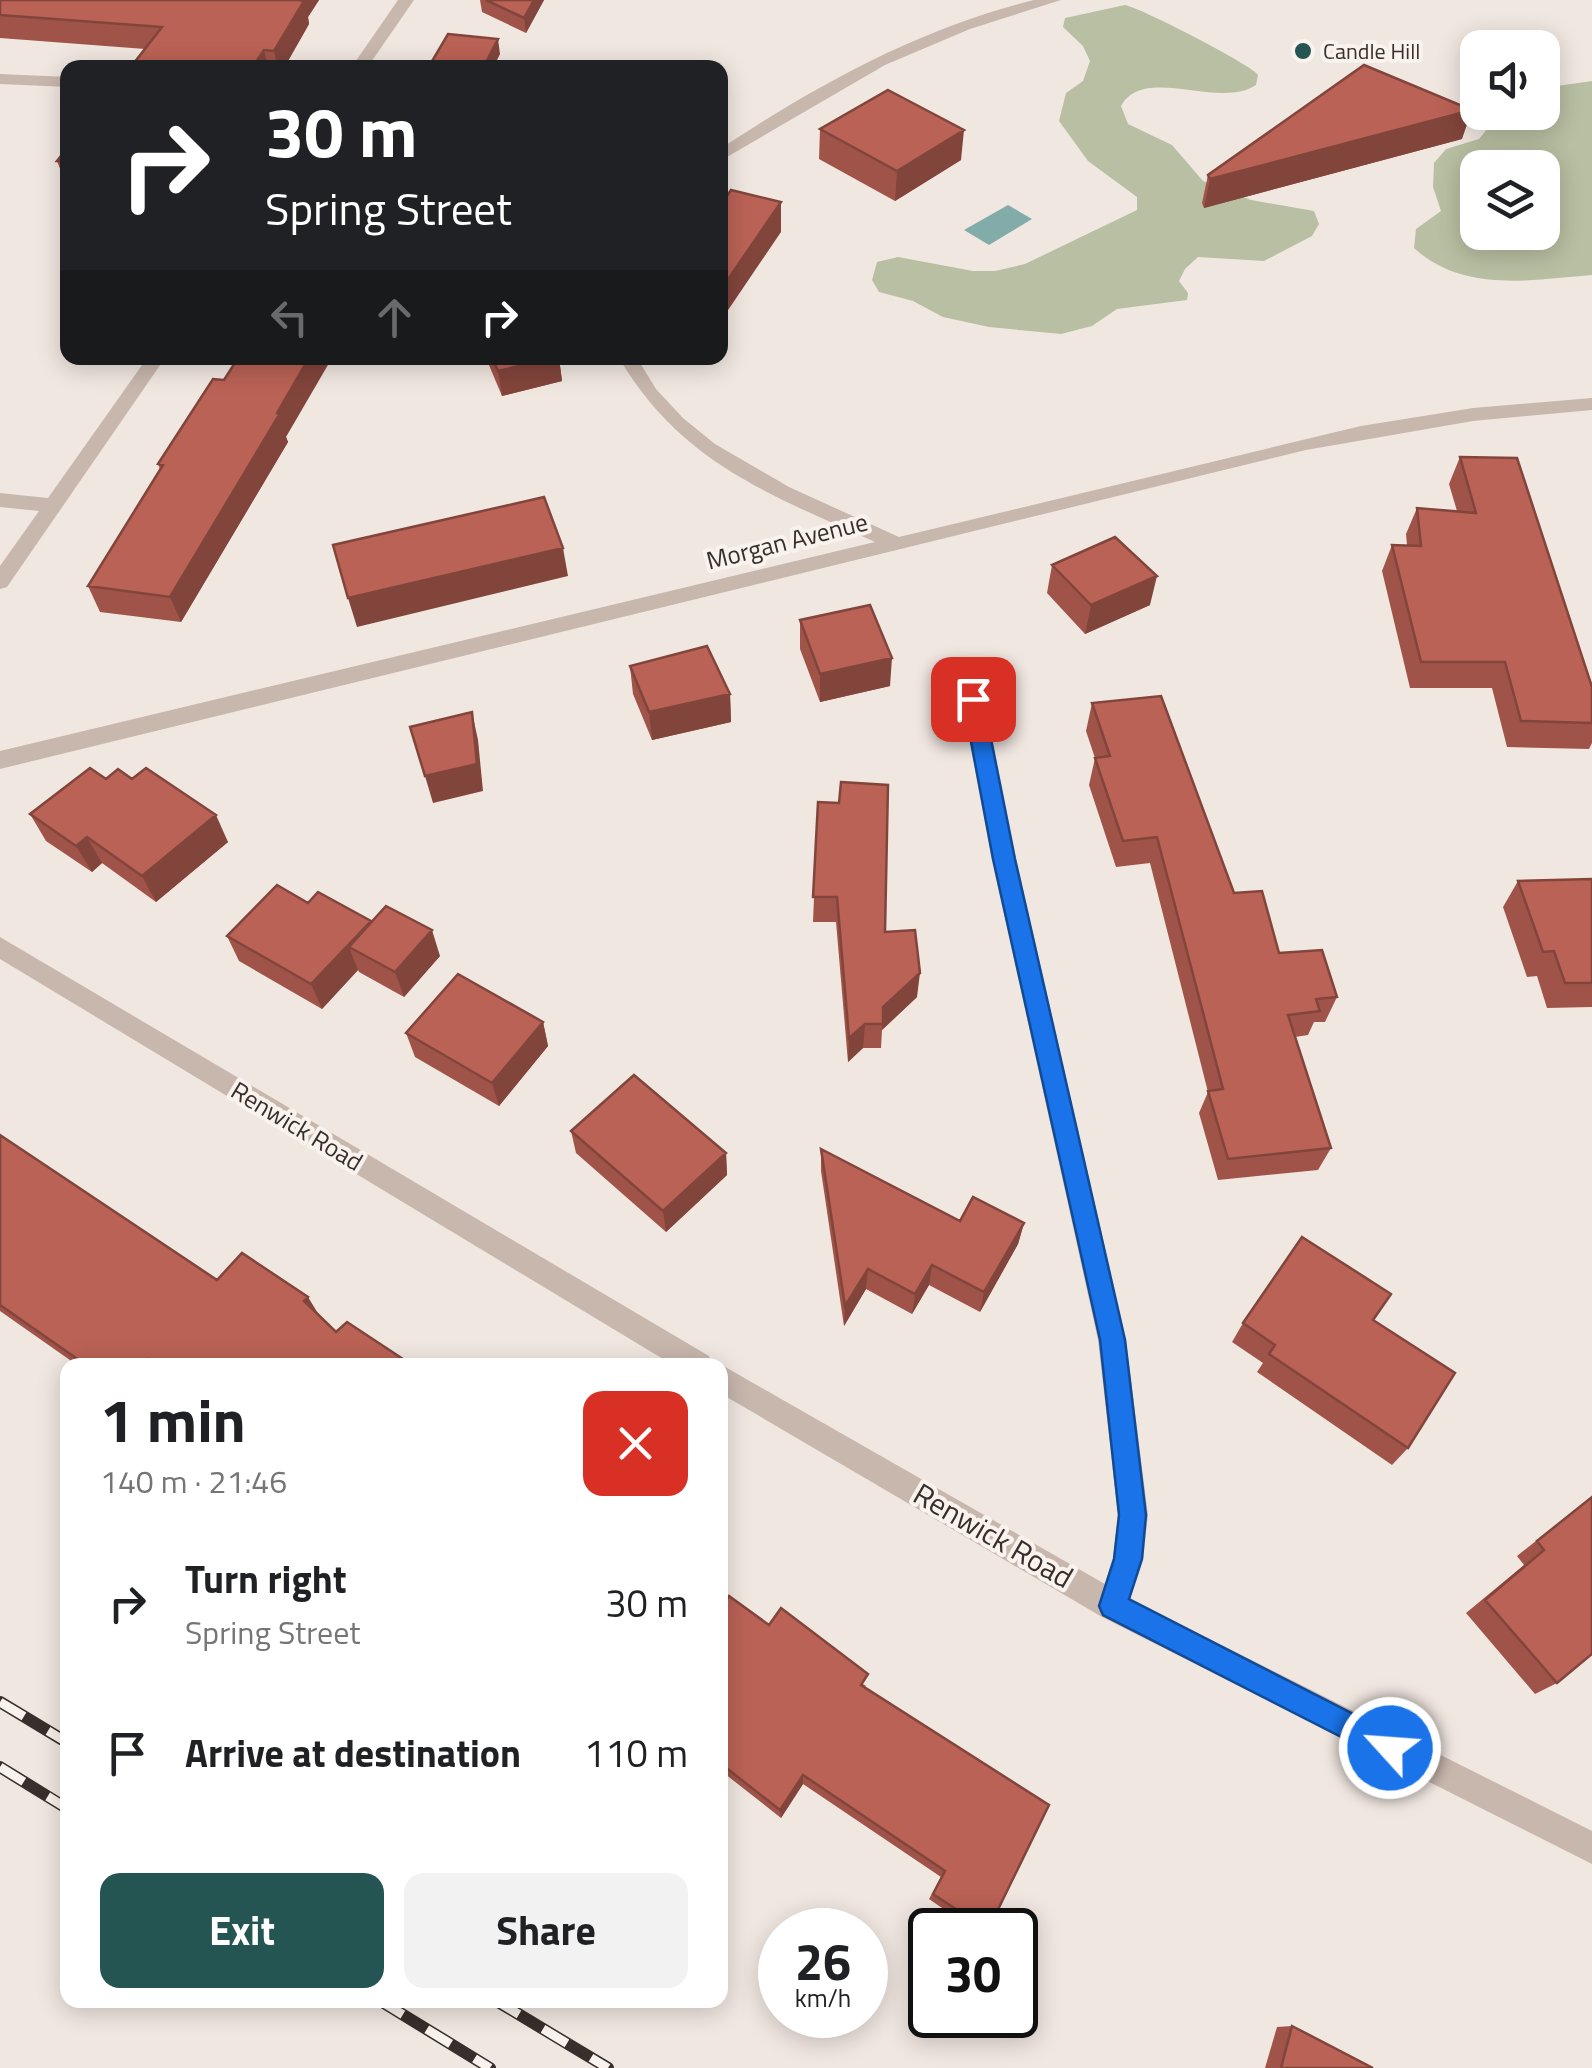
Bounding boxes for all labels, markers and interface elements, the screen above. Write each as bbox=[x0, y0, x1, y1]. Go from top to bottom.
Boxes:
map controls bbox=[1460, 30, 1560, 250]
button: sound bbox=[1460, 30, 1560, 130]
place label: Candle Hill bbox=[1323, 34, 1420, 68]
marker: Candle Hill bbox=[1292, 40, 1314, 62]
text: 30 m bbox=[265, 78, 418, 184]
icon: right bbox=[100, 100, 230, 230]
button: layers bbox=[1460, 150, 1560, 250]
text: Spring Street bbox=[265, 174, 512, 242]
icon: left bbox=[262, 290, 317, 345]
icon: ahead bbox=[367, 290, 422, 345]
icon: right bbox=[472, 290, 527, 345]
street label: Morgan Avenue bbox=[702, 503, 872, 579]
pin bbox=[931, 657, 1016, 742]
icon: arrive bbox=[946, 672, 1001, 727]
street label: Renwick Road bbox=[224, 1072, 370, 1180]
text: 1 min bbox=[100, 1374, 246, 1465]
button: close bbox=[583, 1391, 688, 1496]
text: 140 m · 21:46 bbox=[100, 1457, 287, 1505]
street label: Renwick Road bbox=[905, 1471, 1082, 1599]
text: Turn right bbox=[185, 1550, 347, 1608]
text: 30 m bbox=[605, 1574, 688, 1632]
icon: right bbox=[100, 1576, 155, 1631]
text: Spring Street bbox=[185, 1608, 360, 1656]
position arrow bbox=[1338, 1696, 1442, 1800]
text: Arrive at destination bbox=[185, 1724, 521, 1782]
text: 110 m bbox=[584, 1724, 688, 1782]
icon: arrive bbox=[100, 1726, 155, 1781]
button: Exit bbox=[100, 1873, 384, 1988]
button: Share bbox=[404, 1873, 688, 1988]
speed limit sign: 30 bbox=[908, 1908, 1038, 2038]
text: 26 bbox=[795, 1923, 851, 1999]
text: km/h bbox=[795, 1979, 851, 2017]

